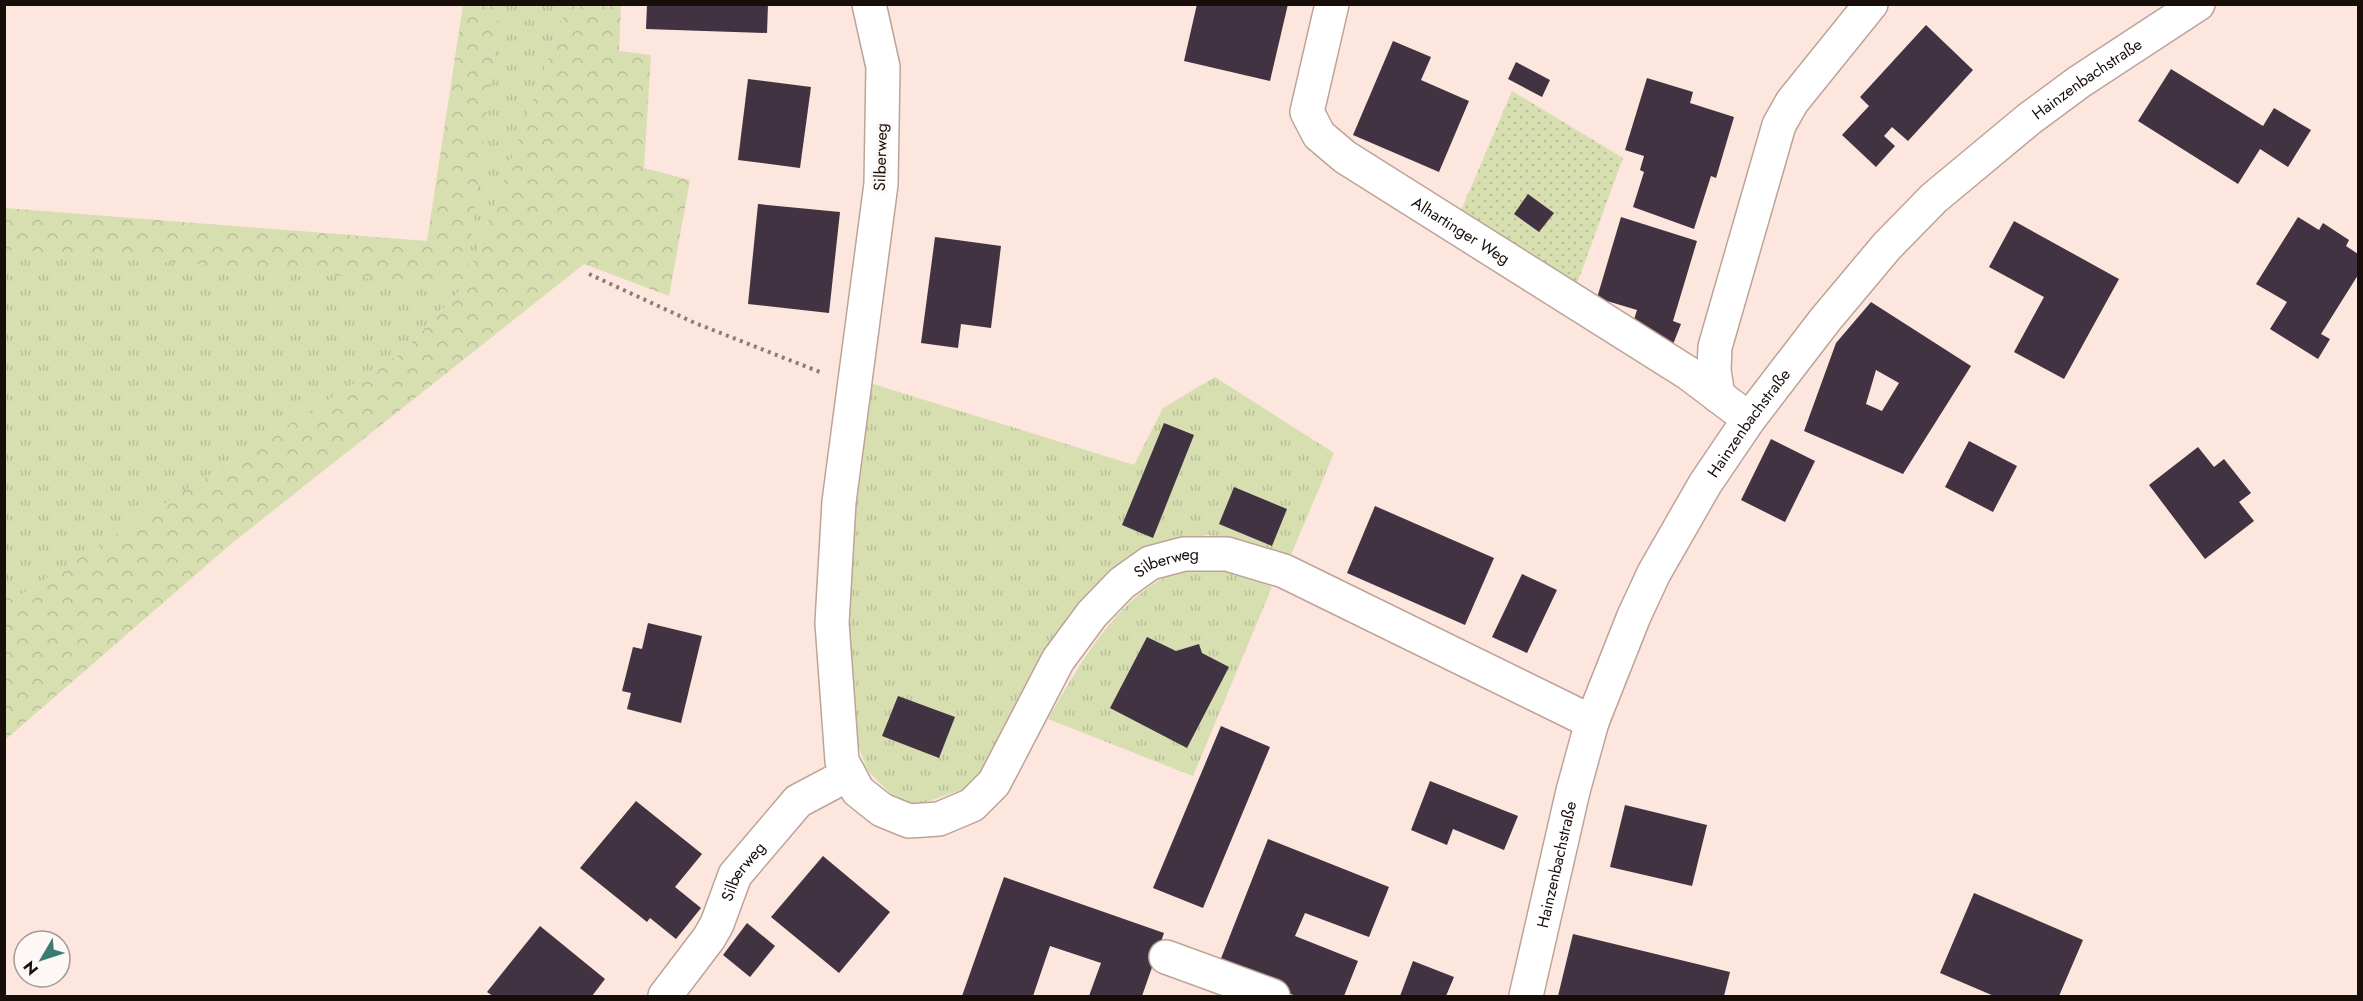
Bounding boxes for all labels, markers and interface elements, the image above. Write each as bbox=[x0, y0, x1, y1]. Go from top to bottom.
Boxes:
street label: Hainzenbachstraße bbox=[2027, 33, 2147, 125]
street label: Silberweg bbox=[868, 123, 893, 191]
street label: Alhartinger Weg bbox=[1407, 191, 1514, 270]
street label: Hainzenbachstraße bbox=[1702, 364, 1796, 482]
street label: Silberweg bbox=[1129, 543, 1199, 583]
street label: Hainzenbachstraße bbox=[1531, 799, 1582, 930]
street label: Silberweg bbox=[715, 837, 771, 905]
north arrow bbox=[12, 929, 72, 989]
text: N bbox=[18, 956, 44, 980]

